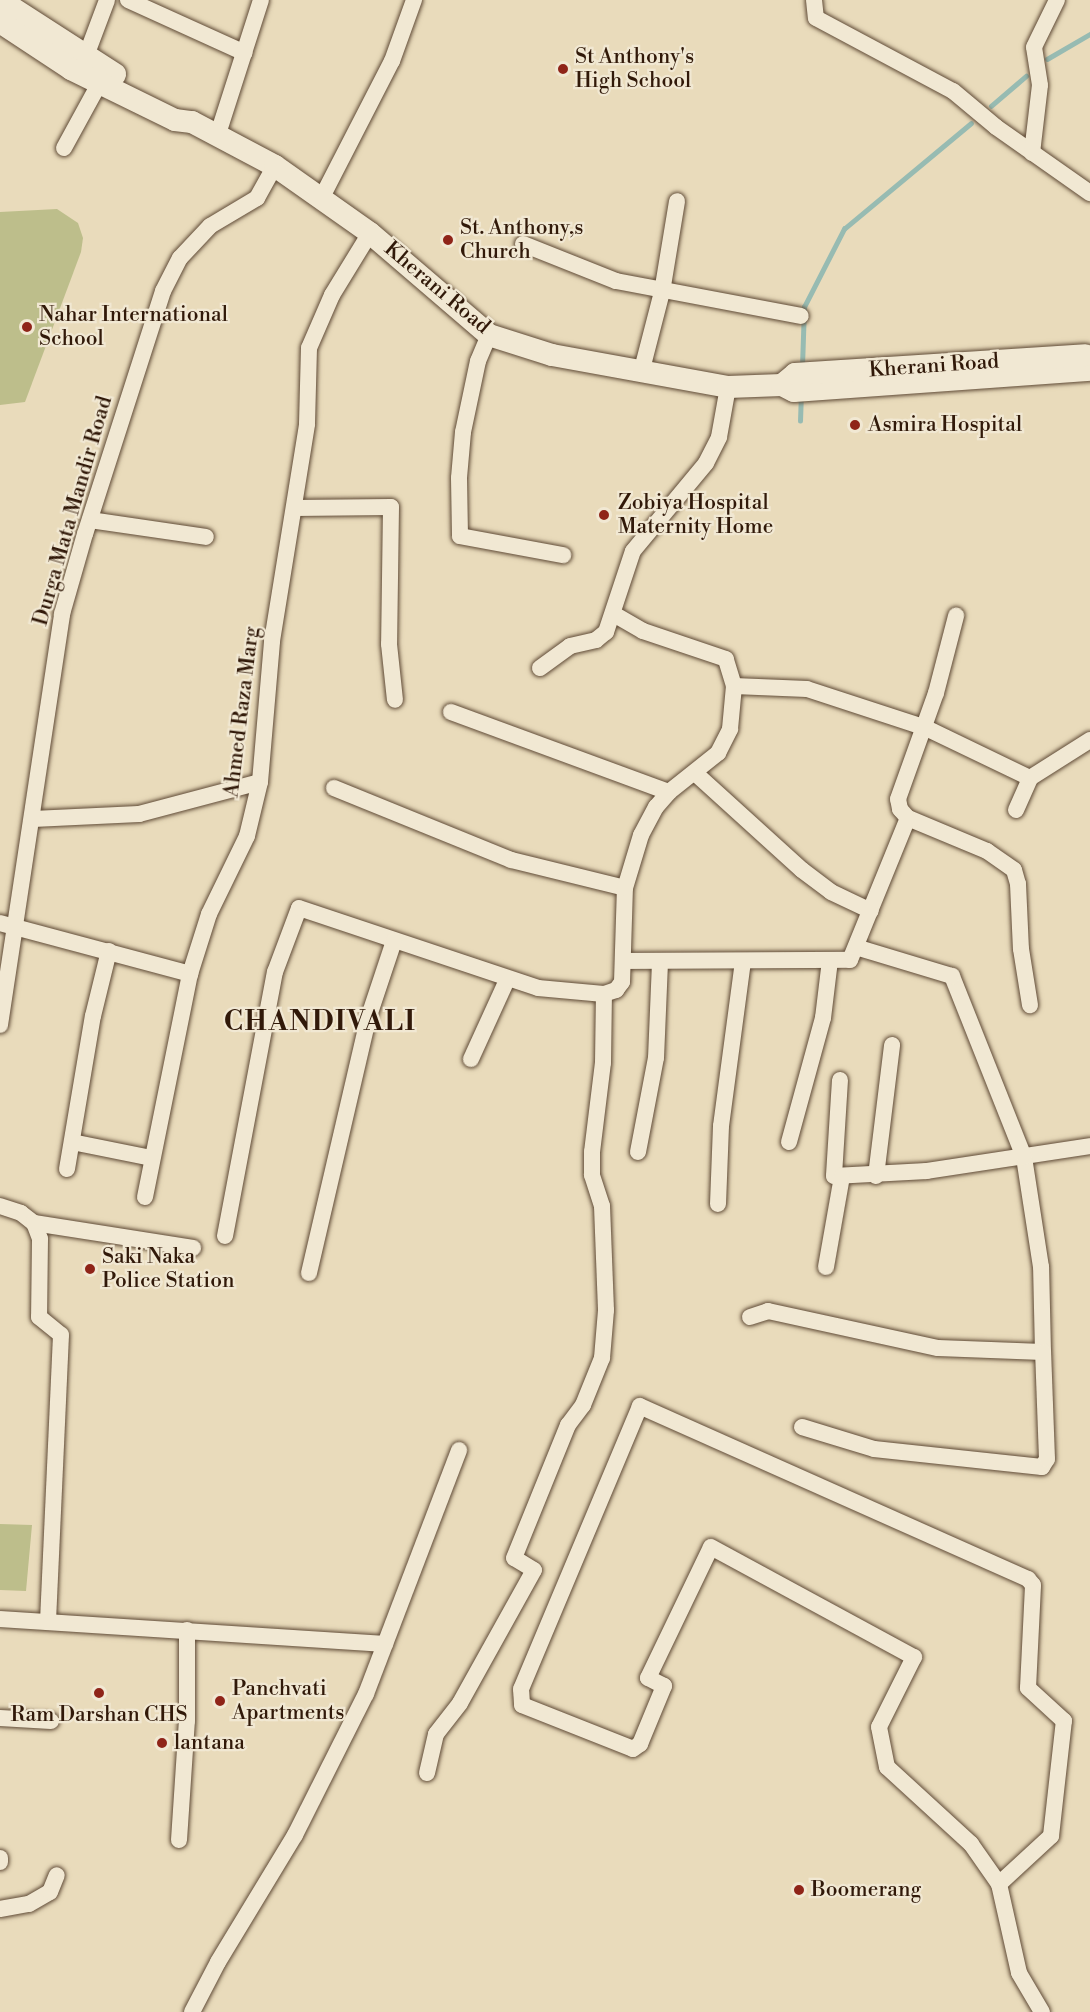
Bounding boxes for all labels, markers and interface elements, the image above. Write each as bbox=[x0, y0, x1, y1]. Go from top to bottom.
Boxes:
place label: St Anthony's High School bbox=[575, 44, 694, 94]
marker: St Anthony's High School bbox=[556, 62, 570, 76]
place label: St. Anthony,s Church bbox=[460, 215, 583, 265]
marker: St. Anthony,s Church bbox=[441, 233, 455, 247]
street label: Kherani Road bbox=[379, 236, 495, 340]
place label: Nahar International School bbox=[39, 302, 228, 352]
marker: Nahar International School bbox=[20, 320, 34, 334]
street label: Kherani Road bbox=[868, 349, 1000, 383]
street label: Durga Mata Mandir Road bbox=[28, 393, 118, 629]
place label: Asmira Hospital bbox=[868, 412, 1022, 438]
marker: Asmira Hospital bbox=[846, 416, 864, 434]
place label: Zobiya Hospital Maternity Home bbox=[618, 490, 773, 540]
marker: Zobiya Hospital Maternity Home bbox=[595, 506, 613, 524]
street label: Ahmed Raza Marg bbox=[219, 625, 265, 799]
district label: CHANDIVALI bbox=[224, 1007, 416, 1039]
place label: Saki Naka Police Station bbox=[102, 1244, 235, 1294]
marker: Saki Naka Police Station bbox=[83, 1262, 97, 1276]
place label: Panchvati Apartments bbox=[232, 1676, 344, 1726]
marker: Ram Darshan CHS bbox=[92, 1686, 106, 1700]
marker: Panchvati Apartments bbox=[213, 1694, 227, 1708]
place label: Ram Darshan CHS bbox=[10, 1702, 188, 1728]
place label: lantana bbox=[174, 1730, 245, 1756]
marker: lantana bbox=[155, 1736, 169, 1750]
place label: Boomerang bbox=[811, 1877, 921, 1903]
marker: Boomerang bbox=[792, 1883, 806, 1897]

